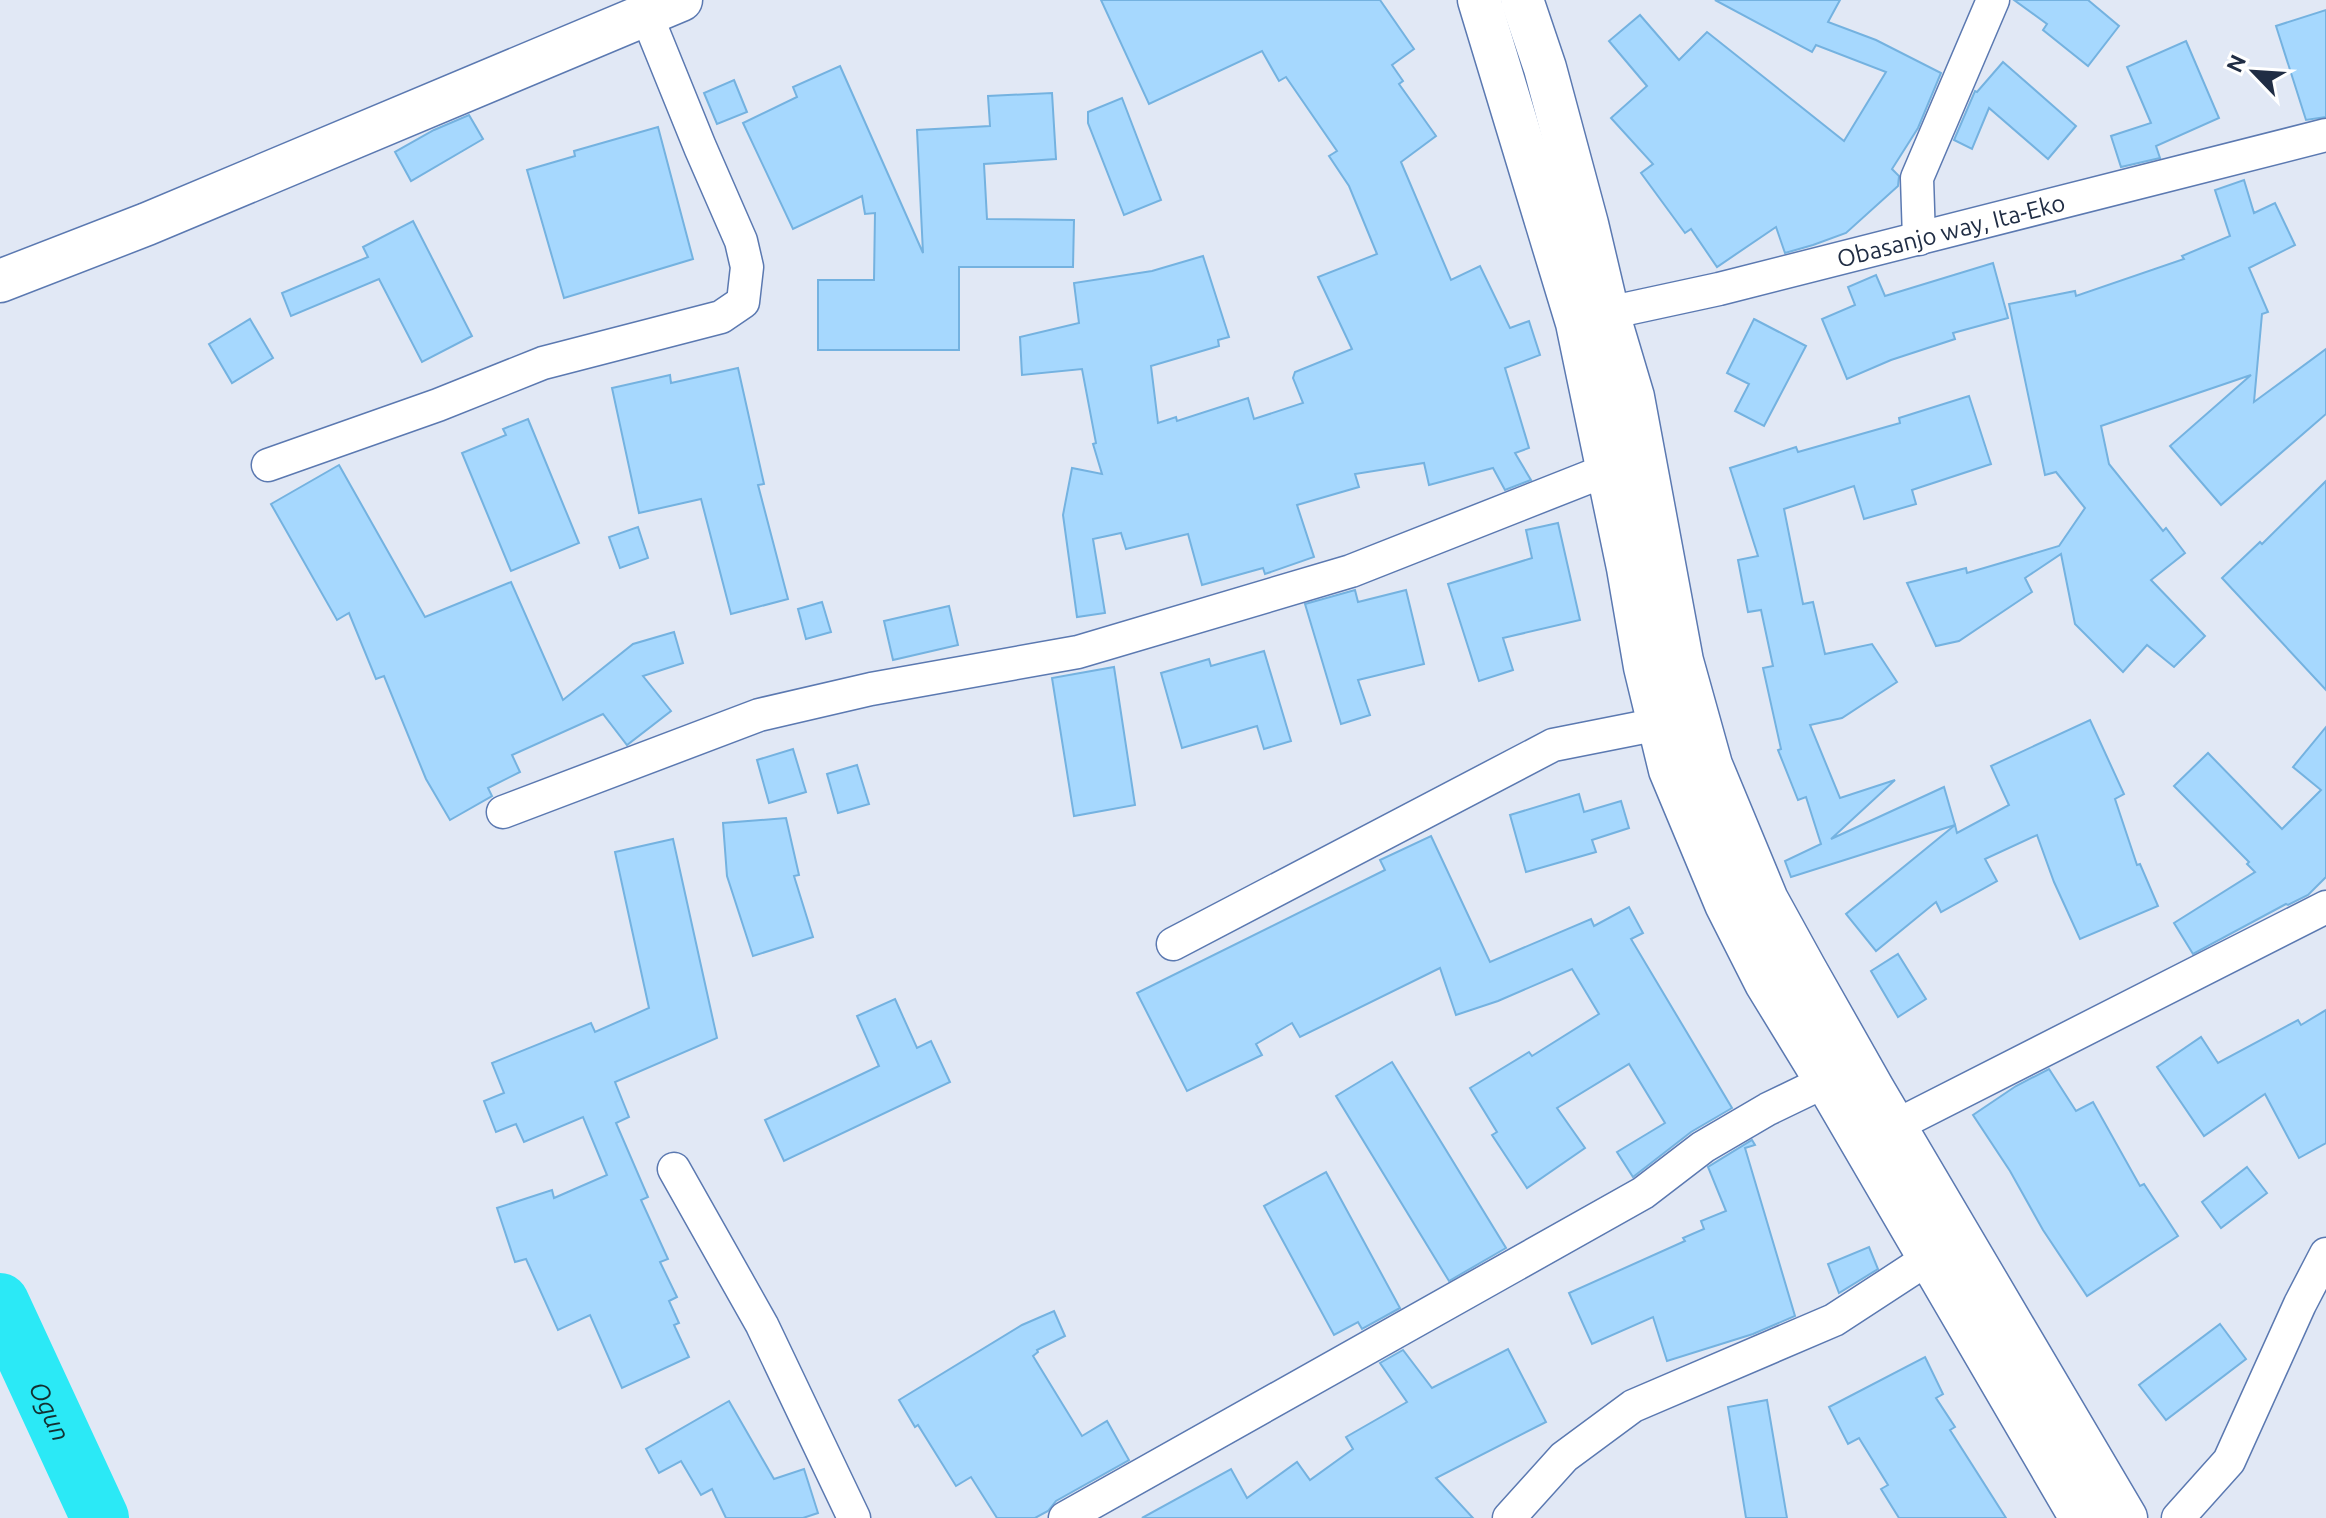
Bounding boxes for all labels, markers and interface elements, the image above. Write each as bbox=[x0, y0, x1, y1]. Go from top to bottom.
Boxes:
north arrow bbox=[2214, 32, 2294, 112]
text: N bbox=[2221, 51, 2250, 76]
street label: Obasanjo way, Ita-Eko bbox=[1834, 188, 2068, 272]
water label: Ogun bbox=[24, 1376, 77, 1445]

